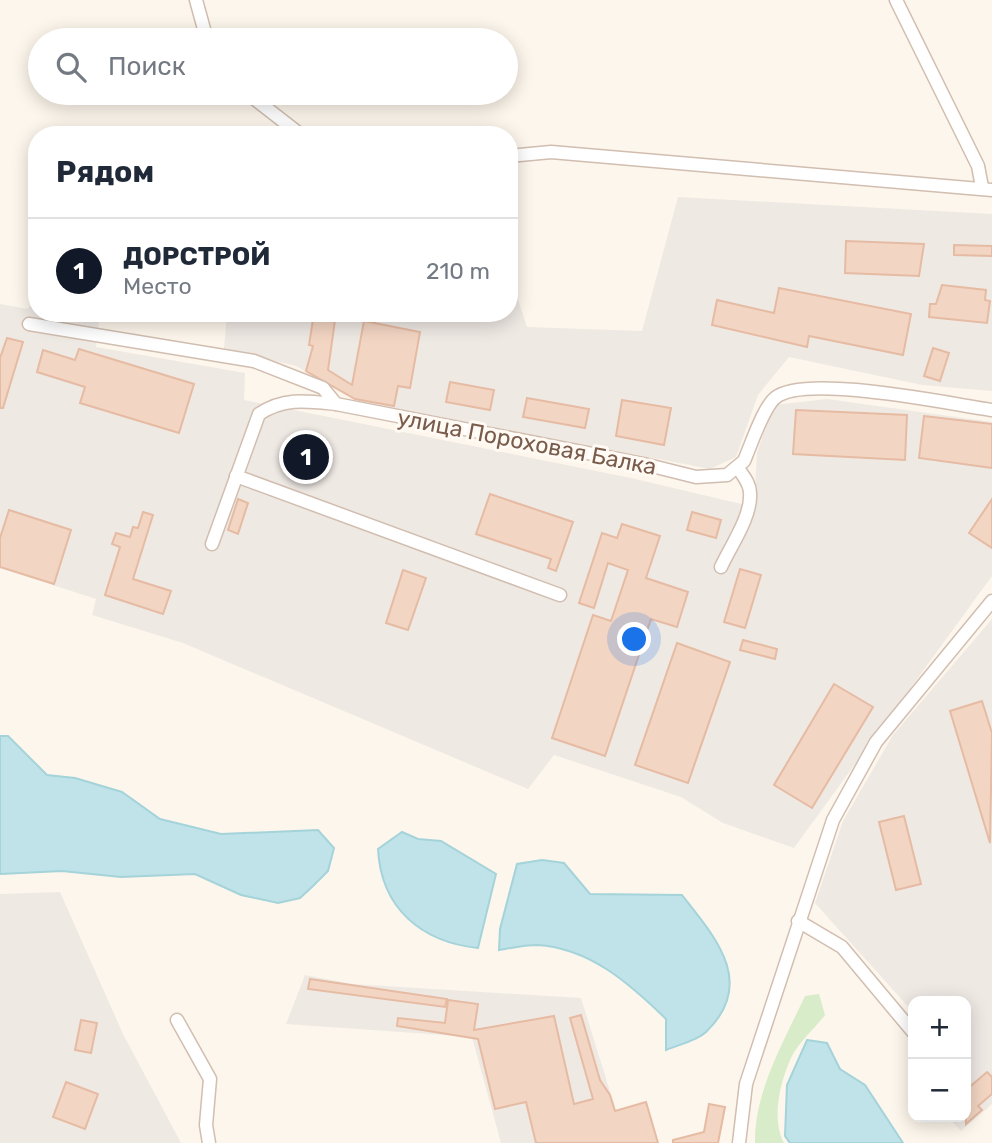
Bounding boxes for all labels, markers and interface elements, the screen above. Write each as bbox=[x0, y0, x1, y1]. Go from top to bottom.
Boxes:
search box bbox=[28, 28, 518, 105]
icon: search bbox=[52, 48, 90, 86]
text: Поиск bbox=[108, 51, 186, 82]
text: Рядом bbox=[56, 154, 154, 190]
text: ДОРСТРОЙ bbox=[123, 241, 270, 272]
text: 1 bbox=[73, 257, 85, 285]
text: 210 m bbox=[426, 257, 490, 285]
text: Место bbox=[123, 272, 192, 300]
street label: улица Пороховая Балка bbox=[395, 403, 659, 481]
pin: 1 bbox=[283, 431, 329, 483]
your location bbox=[617, 622, 651, 656]
map controls bbox=[908, 996, 971, 1122]
button: + bbox=[908, 996, 971, 1059]
button: − bbox=[908, 1059, 971, 1122]

